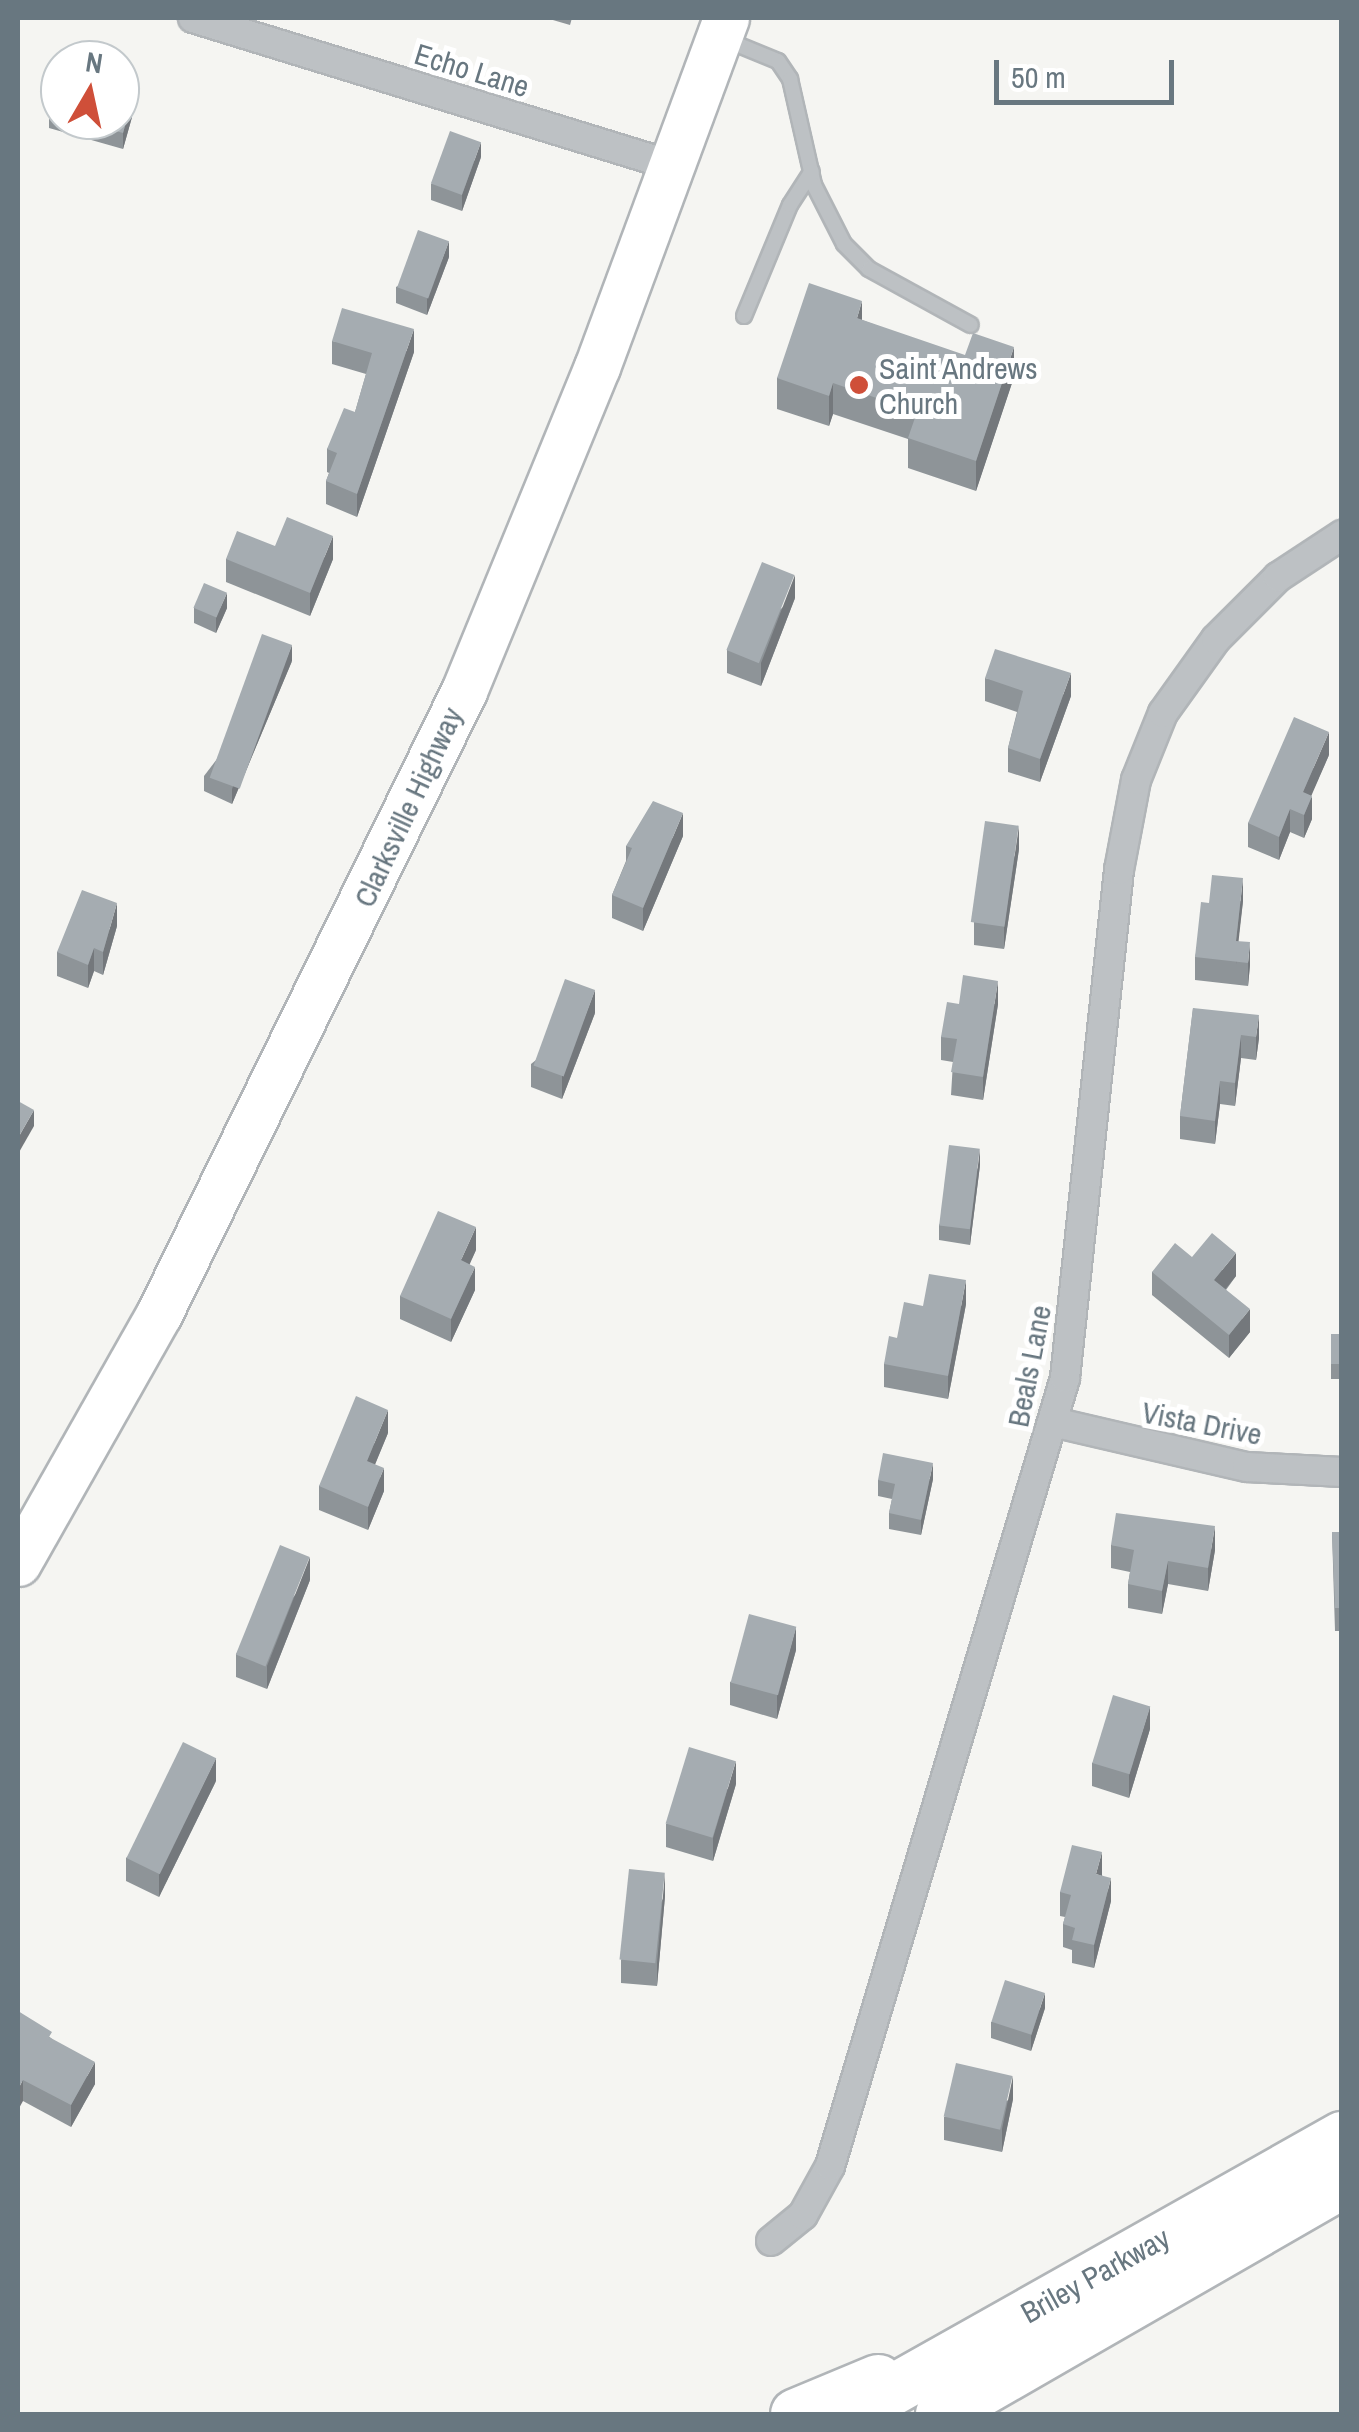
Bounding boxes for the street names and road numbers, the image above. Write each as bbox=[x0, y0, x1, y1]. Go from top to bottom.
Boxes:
street label: Echo Lane bbox=[410, 36, 534, 104]
street label: Clarksville Highway bbox=[346, 702, 470, 912]
street label: Beals Lane bbox=[1000, 1302, 1058, 1430]
street label: Vista Drive bbox=[1139, 1394, 1265, 1452]
street label: Briley Parkway bbox=[1015, 2219, 1175, 2331]

